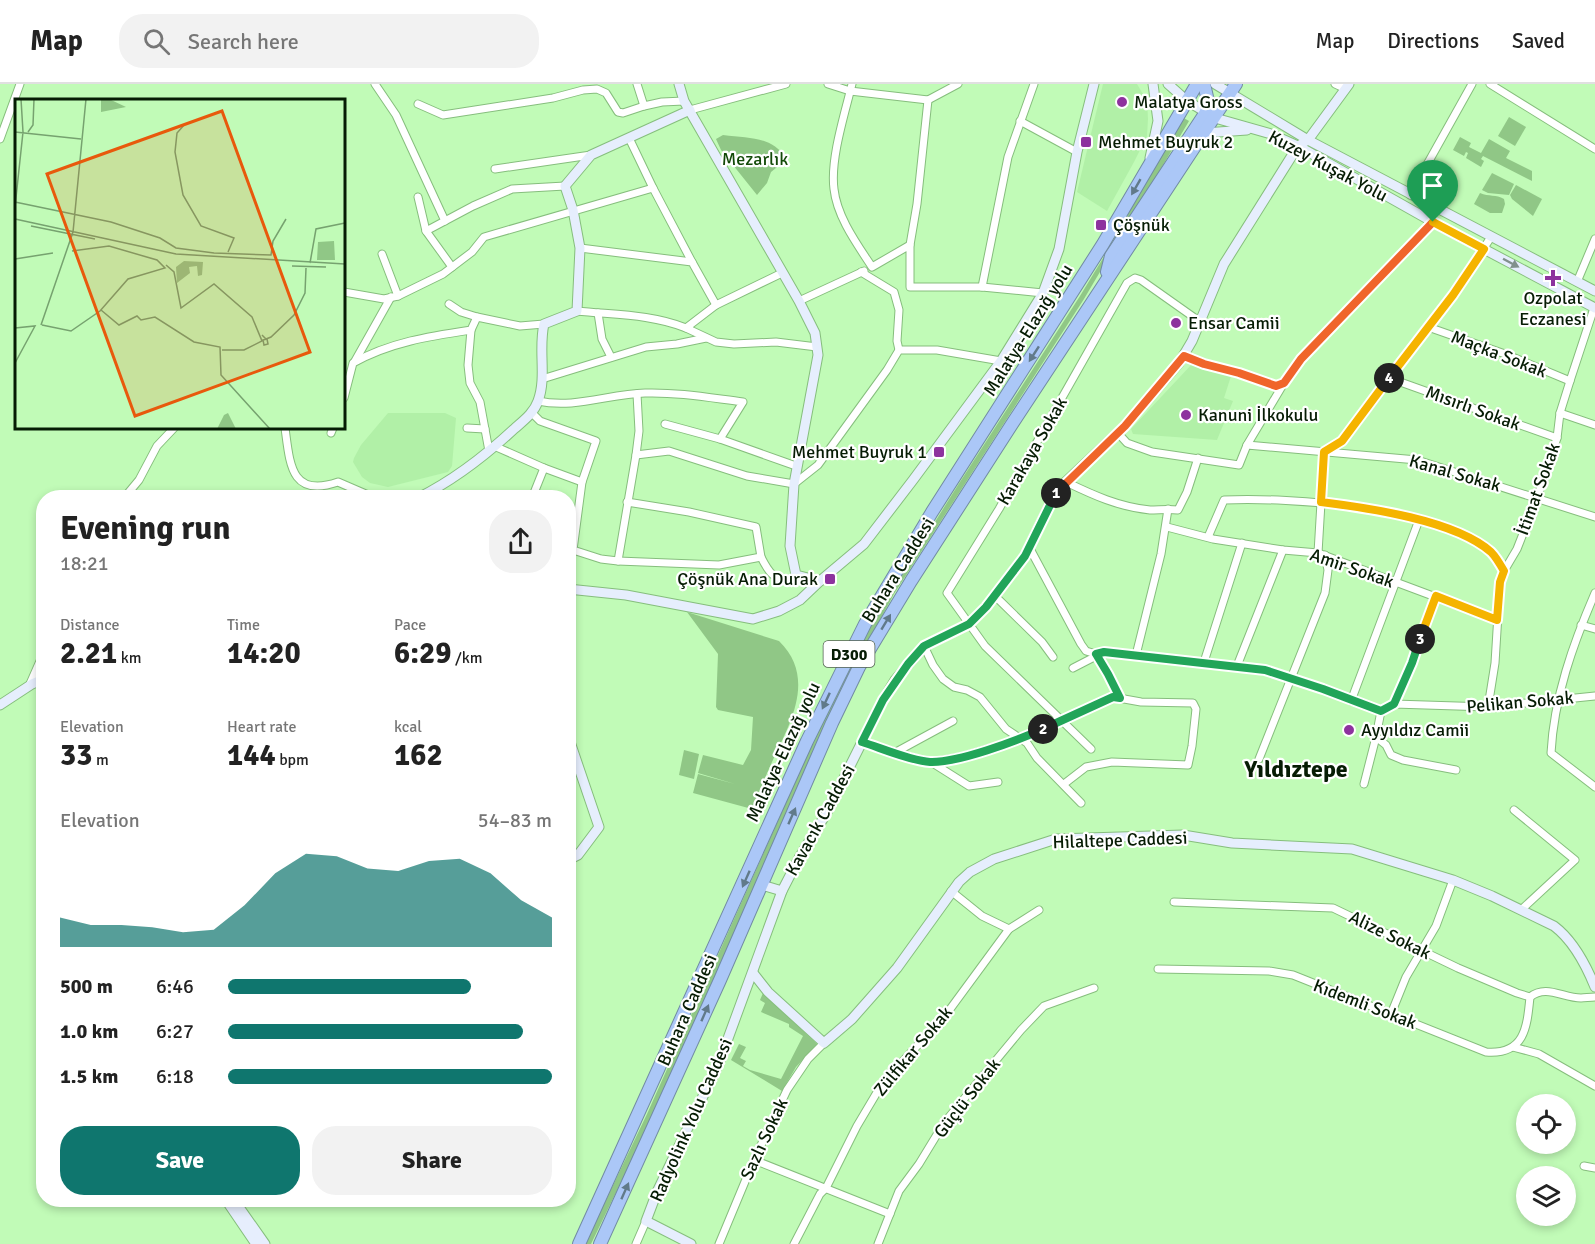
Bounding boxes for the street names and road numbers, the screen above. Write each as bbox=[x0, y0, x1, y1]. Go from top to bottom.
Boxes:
street label: Kuzey Kuşak Yolu bbox=[1265, 125, 1391, 207]
street label: Malatya-Elazığ yolu bbox=[979, 260, 1077, 400]
street label: Maçka Sokak bbox=[1448, 326, 1550, 382]
street label: Mısırlı Sokak bbox=[1423, 381, 1523, 435]
street label: Karakaya Sokak bbox=[992, 393, 1072, 509]
street label: İtimat Sokak bbox=[1511, 440, 1565, 538]
street label: Kanal Sokak bbox=[1407, 449, 1503, 497]
street label: Buhara Caddesi bbox=[857, 513, 939, 627]
street label: Amir Sokak bbox=[1307, 543, 1397, 593]
road number: D300 bbox=[824, 641, 874, 667]
street label: Malatya-Elazığ yolu bbox=[741, 679, 825, 825]
street label: Pelikan Sokak bbox=[1466, 686, 1574, 718]
street label: Kavacık Caddesi bbox=[780, 760, 860, 880]
street label: Hilaltepe Caddesi bbox=[1052, 827, 1188, 853]
street label: Alize Sokak bbox=[1346, 906, 1434, 964]
street label: Buhara Caddesi bbox=[653, 951, 721, 1069]
street label: Kıdemli Sokak bbox=[1310, 974, 1420, 1034]
street label: Zülfikar Sokak bbox=[869, 1002, 957, 1100]
street label: Radyolink Yolu Caddesi bbox=[645, 1035, 737, 1205]
street label: Güçlü Sokak bbox=[929, 1054, 1005, 1142]
street label: Sazlı Sokak bbox=[735, 1095, 793, 1183]

